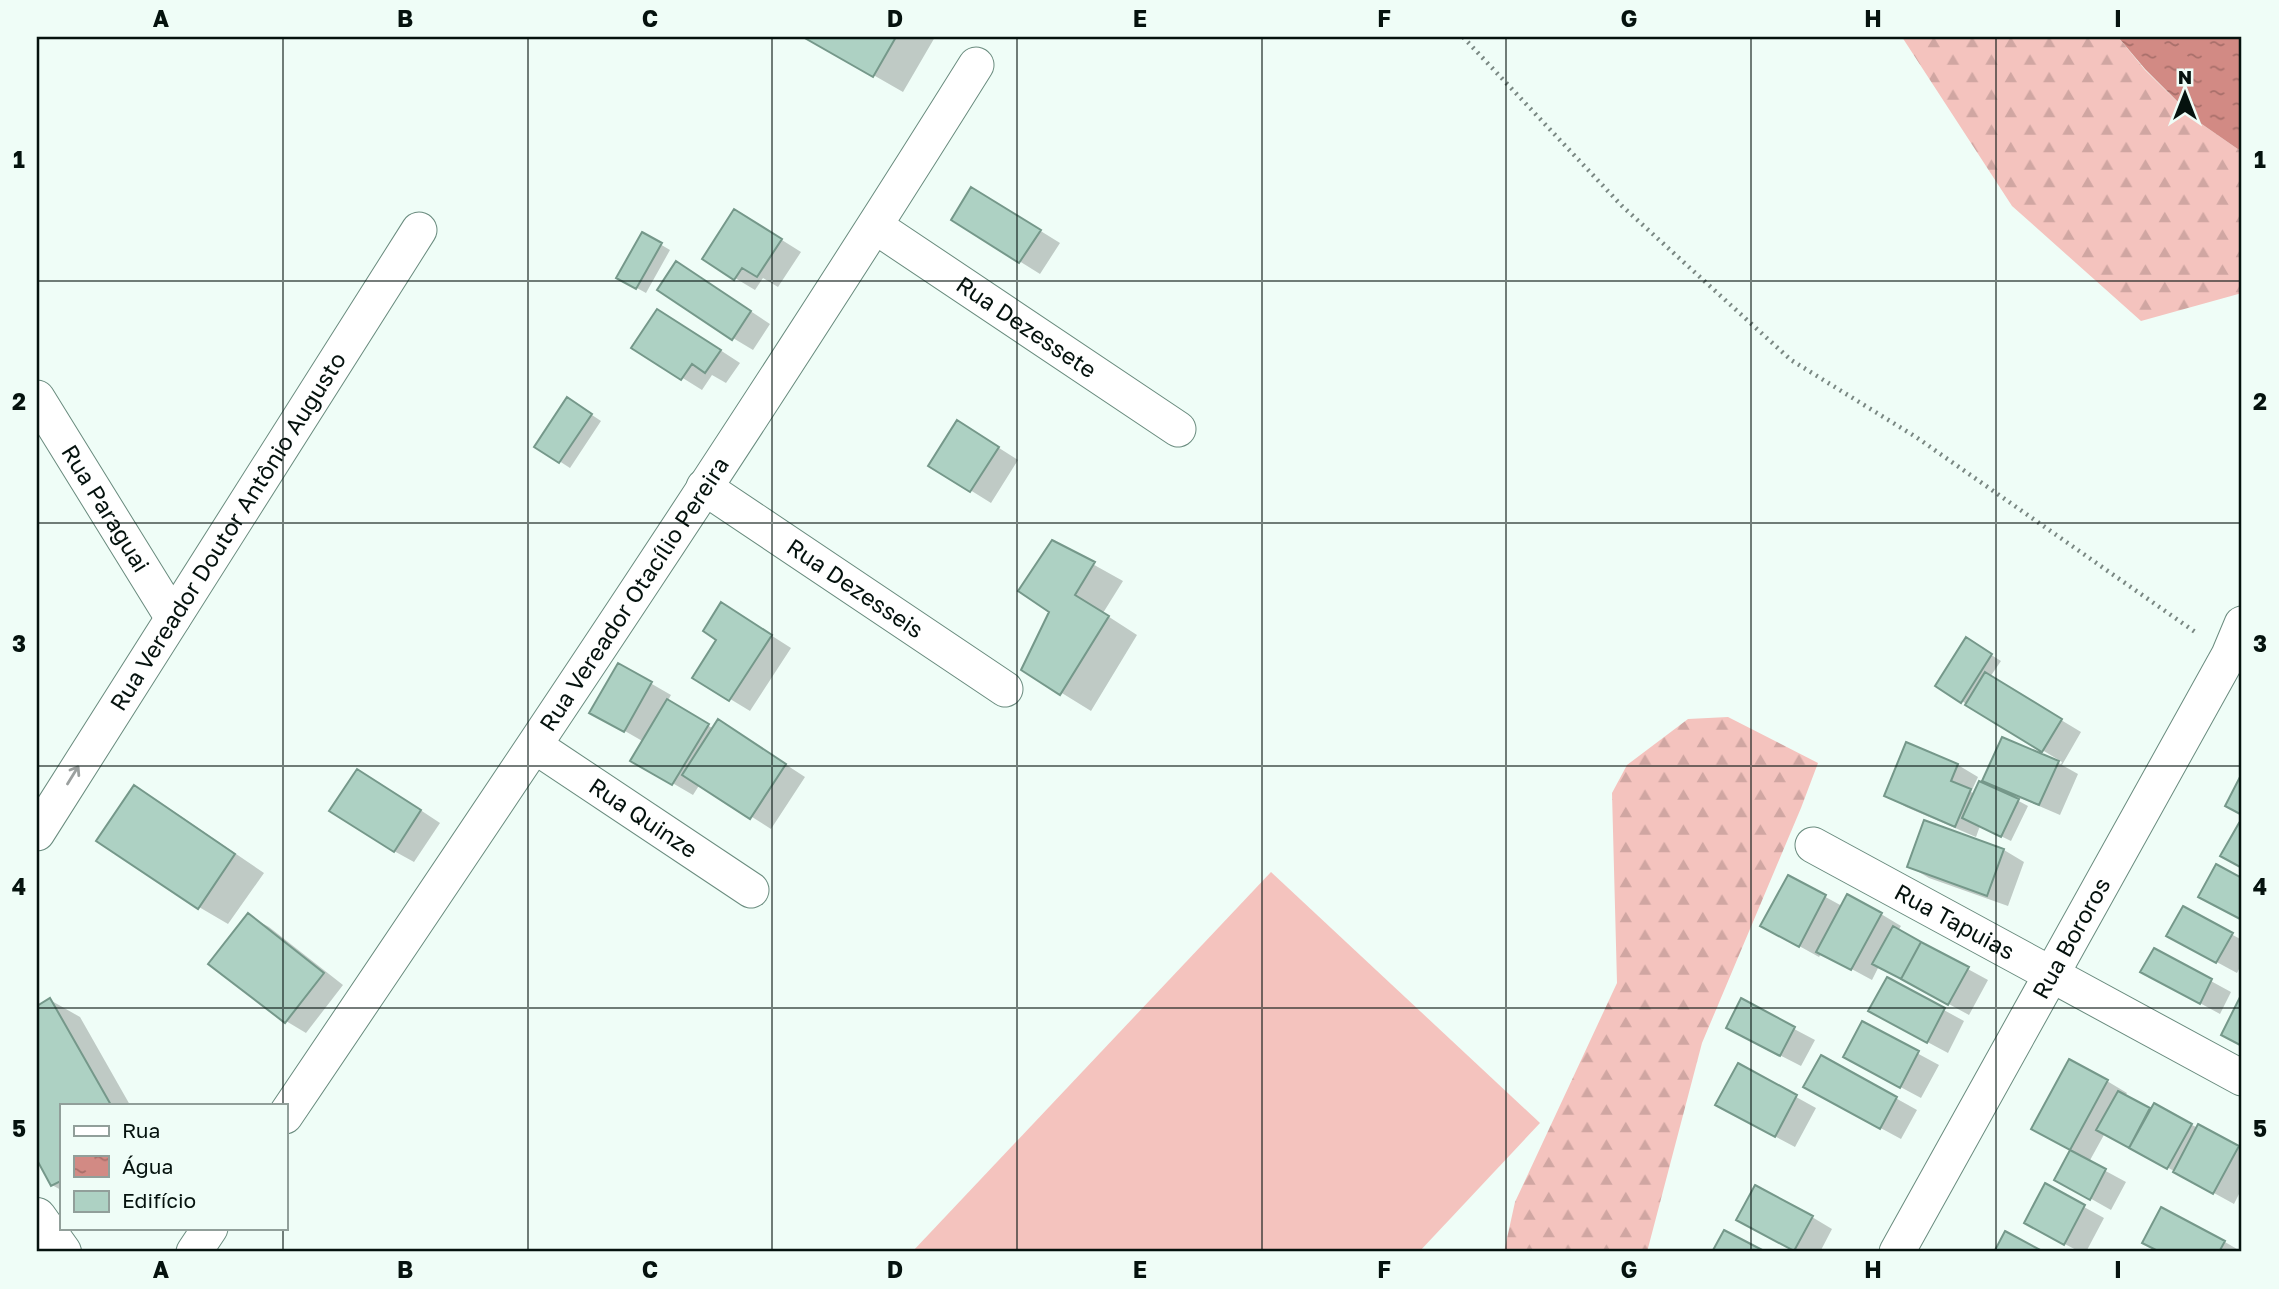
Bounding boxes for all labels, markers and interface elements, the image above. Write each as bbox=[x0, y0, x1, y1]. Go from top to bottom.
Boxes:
text: A bbox=[153, 4, 170, 32]
text: B bbox=[397, 4, 413, 32]
text: C bbox=[642, 4, 658, 32]
text: D bbox=[887, 4, 903, 32]
text: E bbox=[1133, 4, 1147, 32]
text: F bbox=[1377, 4, 1391, 32]
text: G bbox=[1621, 4, 1637, 32]
text: H bbox=[1864, 4, 1882, 32]
text: I bbox=[2114, 4, 2122, 32]
north arrow bbox=[2150, 60, 2220, 130]
text: N bbox=[2178, 65, 2192, 88]
text: 1 bbox=[13, 145, 25, 173]
text: 1 bbox=[2254, 145, 2266, 173]
street label: Rua Dezessete bbox=[951, 270, 1102, 383]
street label: Rua Vereador Doutor Antônio Augusto bbox=[103, 346, 351, 715]
text: 2 bbox=[12, 387, 26, 415]
text: 2 bbox=[2253, 387, 2267, 415]
street label: Rua Paraguai bbox=[56, 439, 156, 577]
street label: Rua Vereador Otacílio Pereira bbox=[533, 451, 734, 736]
street label: Rua Dezesseis bbox=[782, 532, 929, 643]
text: 3 bbox=[12, 629, 26, 657]
text: 3 bbox=[2253, 629, 2267, 657]
one-way arrow bbox=[66, 766, 81, 785]
street label: Rua Quinze bbox=[584, 771, 703, 863]
text: 4 bbox=[12, 872, 26, 900]
street label: Rua Bororos bbox=[2026, 872, 2116, 1003]
text: 4 bbox=[2253, 872, 2267, 900]
street label: Rua Tapuias bbox=[1890, 877, 2020, 965]
legend bbox=[60, 1104, 287, 1230]
text: 5 bbox=[12, 1114, 26, 1142]
text: 5 bbox=[2253, 1114, 2267, 1142]
text: Rua bbox=[122, 1117, 160, 1143]
text: Água bbox=[122, 1153, 173, 1179]
text: Edifício bbox=[122, 1187, 196, 1213]
text: A bbox=[153, 1255, 170, 1283]
text: B bbox=[397, 1255, 413, 1283]
text: C bbox=[642, 1255, 658, 1283]
text: D bbox=[887, 1255, 903, 1283]
text: E bbox=[1133, 1255, 1147, 1283]
text: F bbox=[1377, 1255, 1391, 1283]
text: G bbox=[1621, 1255, 1637, 1283]
text: H bbox=[1864, 1255, 1882, 1283]
text: I bbox=[2114, 1255, 2122, 1283]

